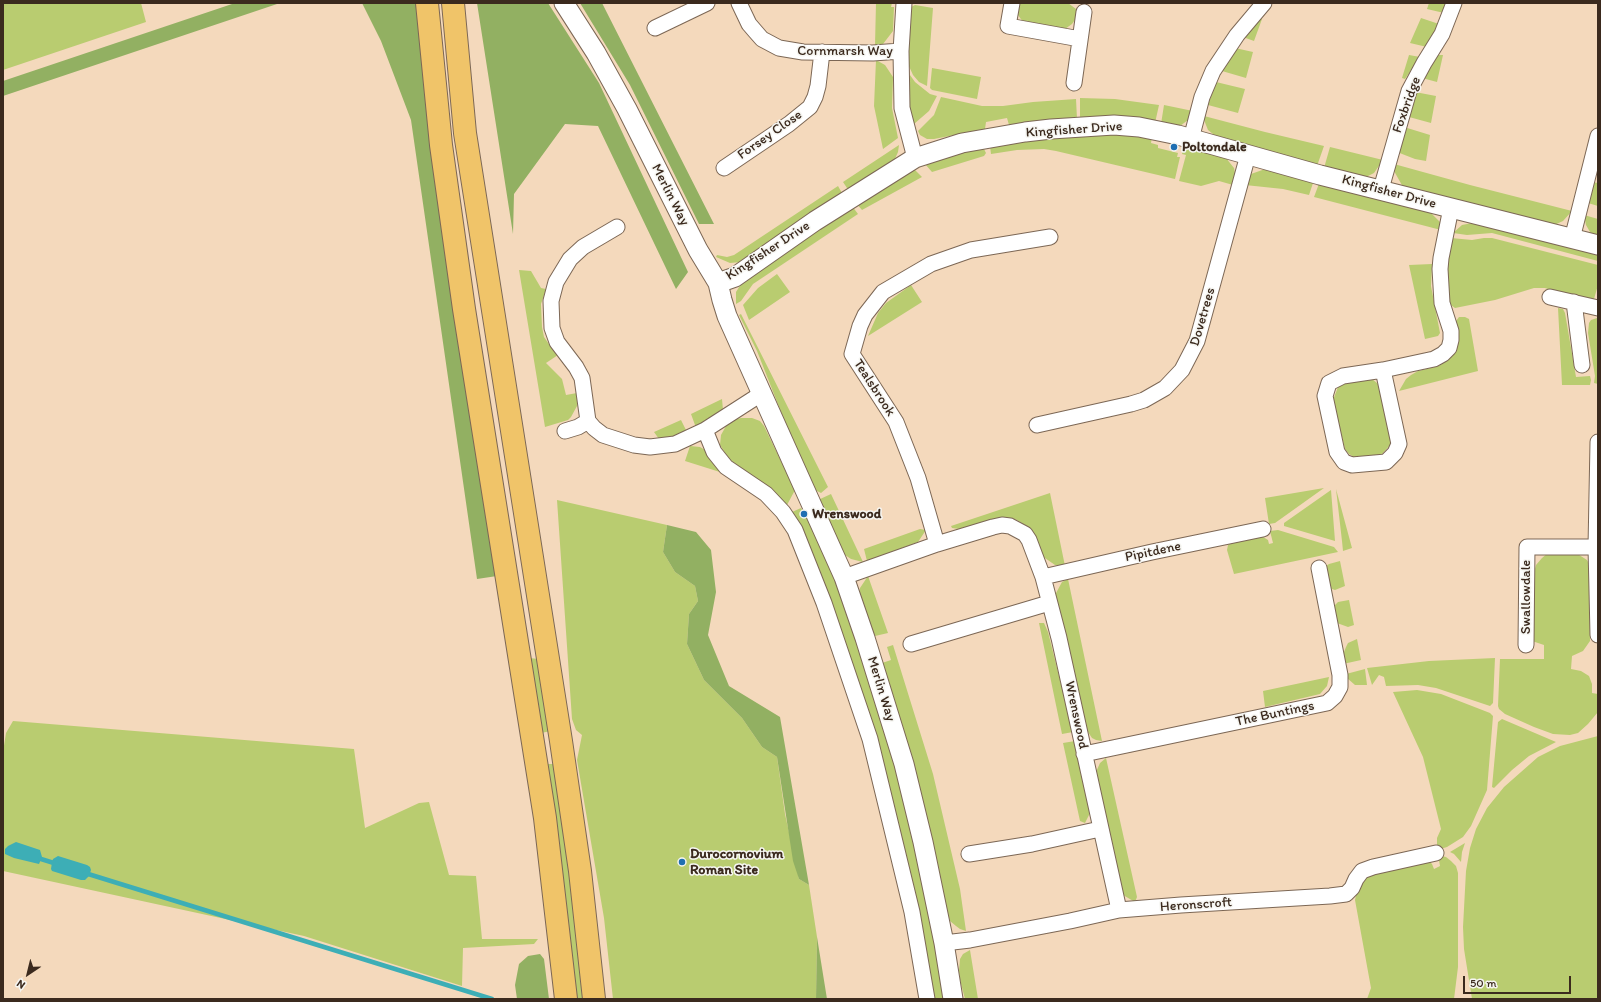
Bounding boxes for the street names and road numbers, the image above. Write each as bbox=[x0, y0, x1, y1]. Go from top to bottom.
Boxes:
street label: Cornmarsh Way bbox=[797, 43, 893, 59]
street label: Foxbridge bbox=[1389, 74, 1425, 136]
street label: Forsey Close bbox=[734, 107, 806, 163]
street label: Kingfisher Drive bbox=[1025, 118, 1123, 142]
street label: Merlin Way bbox=[647, 161, 693, 229]
street label: Kingfisher Drive bbox=[1340, 171, 1438, 213]
street label: Kingfisher Drive bbox=[723, 218, 813, 284]
street label: Dovetrees bbox=[1187, 286, 1219, 348]
street label: Tealsbrook bbox=[849, 356, 899, 420]
street label: Pipitdene bbox=[1123, 538, 1183, 566]
street label: Swallowdale bbox=[1518, 560, 1534, 634]
street label: Merlin Way bbox=[863, 654, 899, 724]
street label: Wrenswood bbox=[1061, 679, 1091, 751]
street label: The Buntings bbox=[1234, 697, 1316, 731]
street label: Heronscroft bbox=[1159, 894, 1233, 916]

